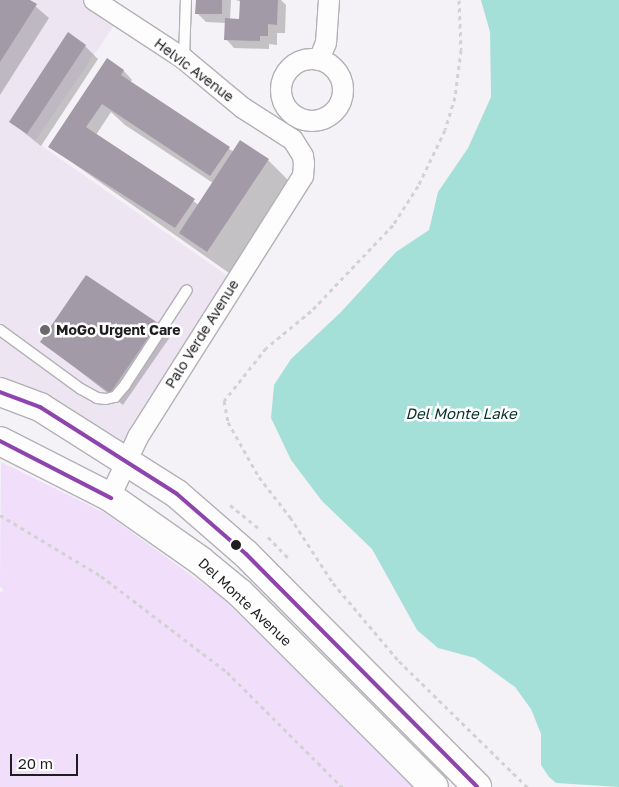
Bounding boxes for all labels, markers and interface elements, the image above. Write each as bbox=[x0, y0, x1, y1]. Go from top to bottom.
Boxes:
street label: Helvic Avenue bbox=[151, 35, 237, 105]
street label: Palo Verde Avenue bbox=[162, 277, 242, 391]
place label: MoGo Urgent Care bbox=[56, 322, 181, 338]
marker: MoGo Urgent Care bbox=[38, 323, 52, 337]
water label: Del Monte Lake bbox=[405, 405, 517, 423]
unlabelled marker bbox=[231, 540, 241, 550]
street label: Del Monte Avenue bbox=[195, 554, 295, 650]
scale bar bbox=[12, 744, 80, 776]
text: 20 m bbox=[18, 754, 53, 772]

